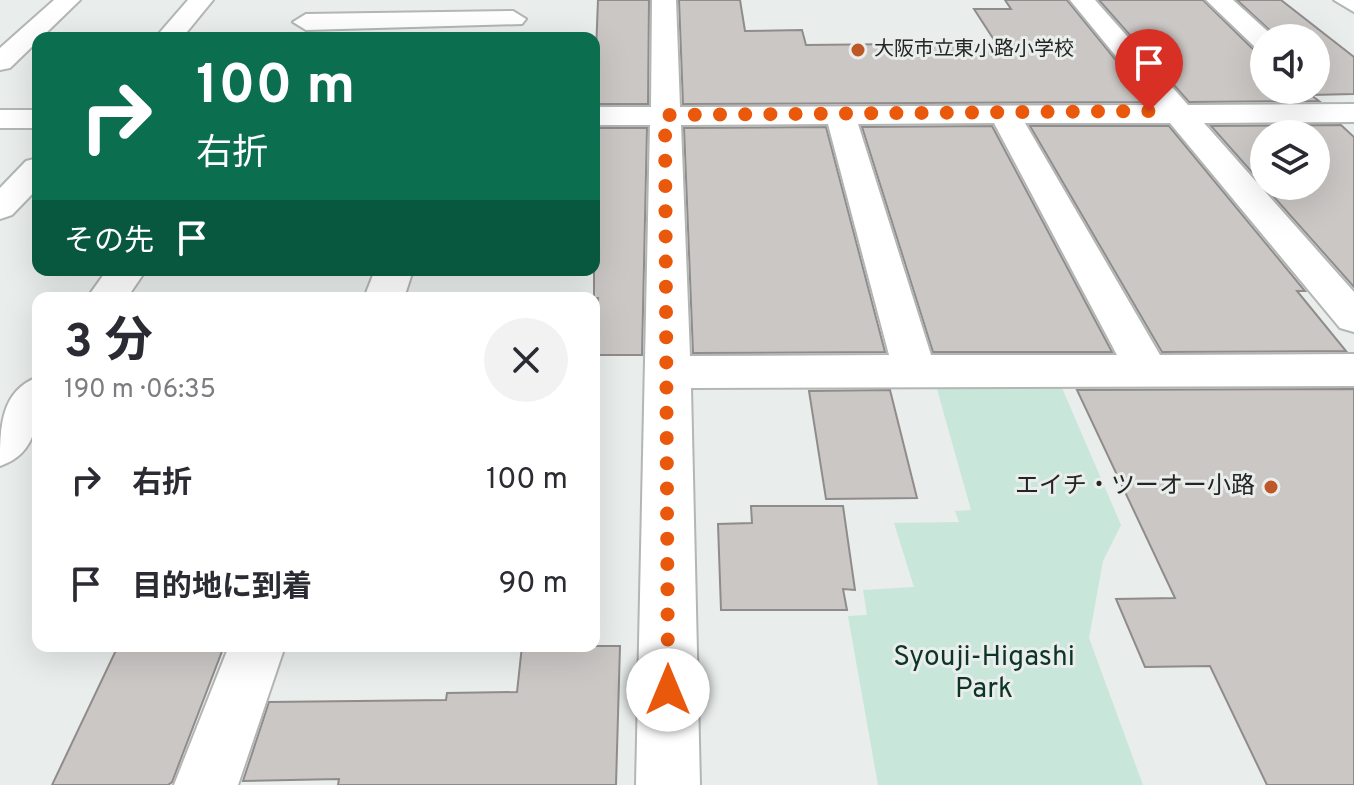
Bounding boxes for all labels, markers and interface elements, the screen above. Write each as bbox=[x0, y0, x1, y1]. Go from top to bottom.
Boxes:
map controls bbox=[1250, 24, 1330, 200]
button: sound bbox=[1250, 24, 1330, 104]
pin bbox=[1115, 29, 1183, 111]
place label: 大阪市立東小路小学校 bbox=[874, 37, 1074, 63]
marker: 大阪市立東小路小学校 bbox=[849, 41, 867, 59]
icon: arrive bbox=[1127, 41, 1171, 85]
text: 100 m bbox=[196, 53, 355, 123]
icon: right bbox=[64, 64, 168, 168]
button: layers bbox=[1250, 120, 1330, 200]
text: 右折 bbox=[196, 132, 268, 178]
icon: arrive bbox=[170, 216, 214, 260]
text: その先 bbox=[64, 224, 154, 261]
text: 3 分 bbox=[64, 314, 153, 374]
button: close bbox=[484, 318, 568, 402]
text: 190 m · 06:35 bbox=[64, 374, 216, 407]
icon: right bbox=[64, 458, 108, 502]
text: 100 m bbox=[486, 462, 568, 499]
text: 右折 bbox=[132, 466, 192, 503]
place label: エイチ・ツーオー小路 bbox=[1015, 472, 1255, 502]
marker: エイチ・ツーオー小路 bbox=[1262, 478, 1280, 496]
icon: arrive bbox=[64, 562, 108, 606]
text: 90 m bbox=[499, 566, 568, 603]
text: 目的地に到着 bbox=[132, 570, 312, 607]
park label: Syouji-Higashi Park bbox=[893, 640, 1075, 708]
position arrow bbox=[626, 648, 710, 732]

